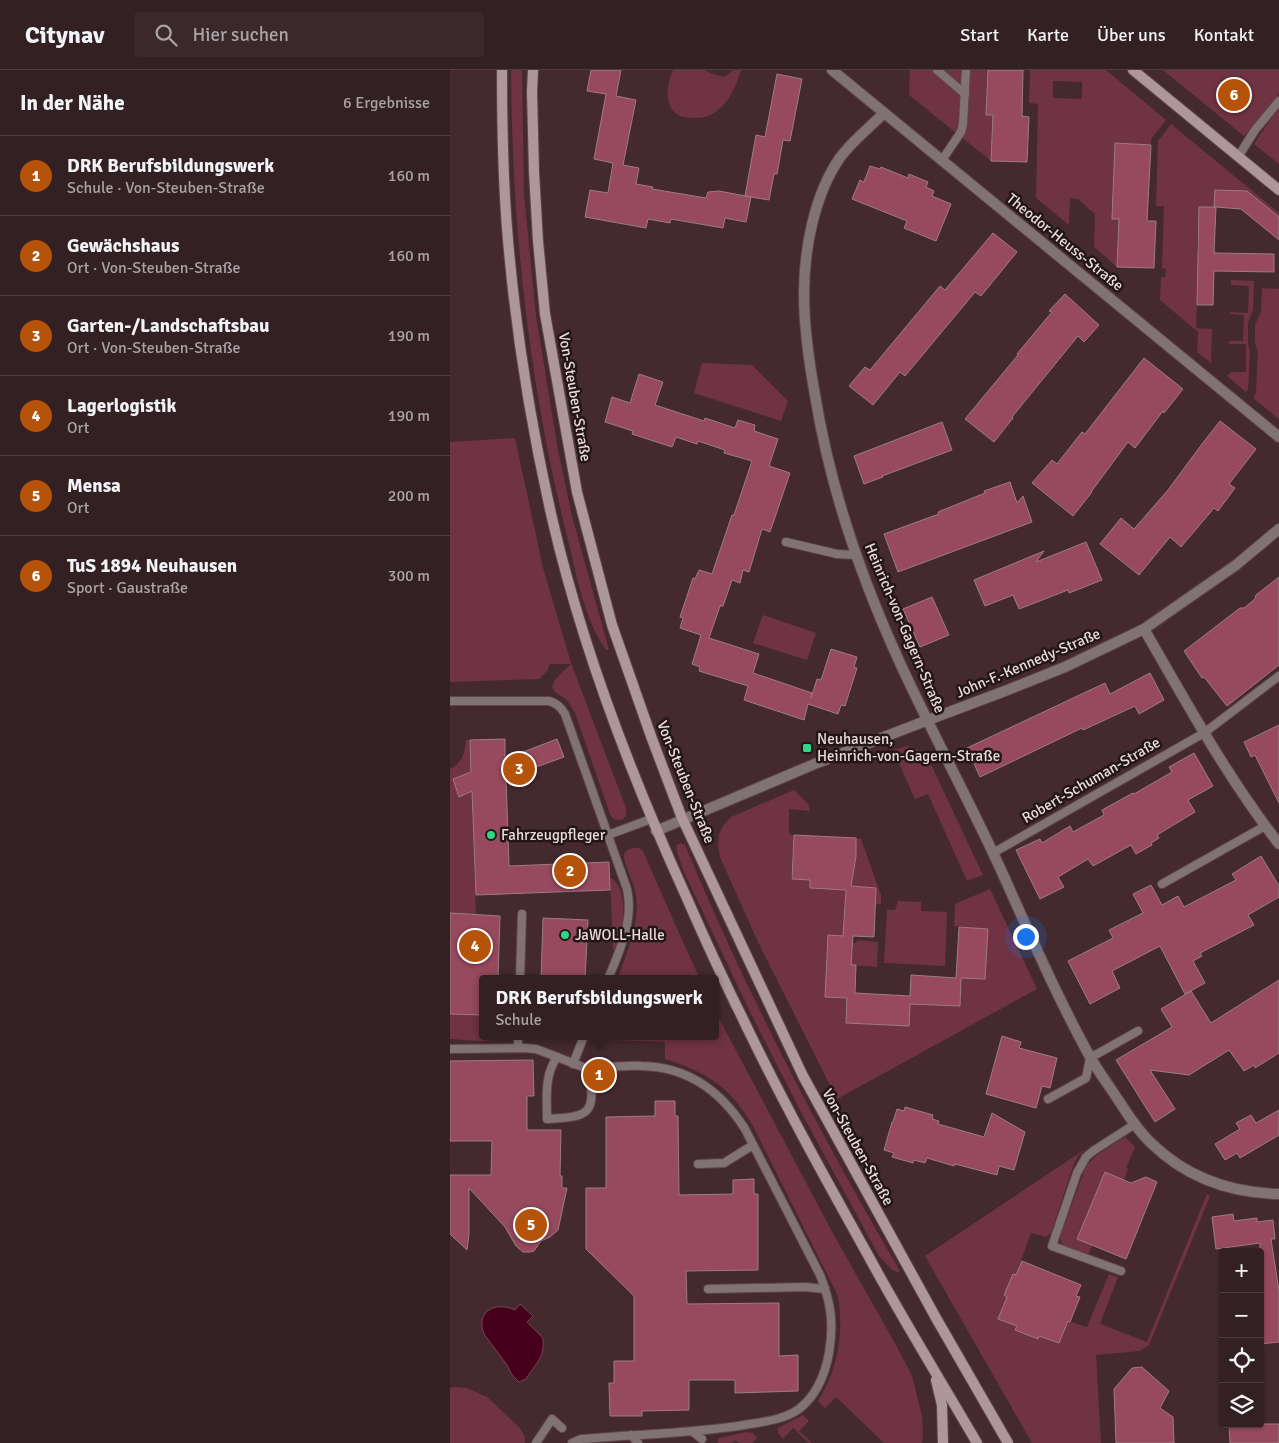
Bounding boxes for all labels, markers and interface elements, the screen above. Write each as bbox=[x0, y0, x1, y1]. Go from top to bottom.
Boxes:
search box bbox=[134, 12, 484, 57]
text: Citynav bbox=[25, 20, 104, 50]
icon: search bbox=[152, 21, 180, 49]
text: Hier suchen bbox=[192, 23, 289, 47]
text: Start bbox=[960, 24, 999, 46]
text: Karte bbox=[1027, 24, 1069, 46]
text: Über uns bbox=[1097, 24, 1166, 46]
text: Kontakt bbox=[1194, 24, 1254, 46]
pin: 6 bbox=[1218, 76, 1250, 114]
text: In der Nähe bbox=[20, 90, 125, 116]
text: 6 Ergebnisse bbox=[343, 93, 430, 113]
text: DRK Berufsbildungswerk bbox=[67, 154, 274, 178]
text: 1 bbox=[32, 166, 40, 186]
text: 160 m bbox=[388, 166, 430, 186]
text: Schule · Von-Steuben-Straße bbox=[67, 178, 265, 198]
street label: Theodor-Heuss-Straße bbox=[1003, 189, 1127, 295]
text: Gewächshaus bbox=[67, 234, 179, 258]
text: 2 bbox=[32, 246, 40, 266]
text: 160 m bbox=[388, 246, 430, 266]
text: Ort · Von-Steuben-Straße bbox=[67, 258, 241, 278]
text: Garten-/Landschaftsbau bbox=[67, 314, 270, 338]
text: 3 bbox=[32, 326, 40, 346]
text: 190 m bbox=[388, 326, 430, 346]
street label: Von-Steuben-Straße bbox=[555, 331, 595, 463]
text: Ort · Von-Steuben-Straße bbox=[67, 338, 241, 358]
text: Lagerlogistik bbox=[67, 394, 176, 418]
text: 4 bbox=[32, 406, 40, 426]
text: 190 m bbox=[388, 406, 430, 426]
text: Ort bbox=[67, 418, 89, 438]
text: Mensa bbox=[67, 474, 121, 498]
text: 5 bbox=[32, 486, 40, 506]
text: 200 m bbox=[388, 486, 430, 506]
text: Ort bbox=[67, 498, 89, 518]
street label: Heinrich-von-Gagern-Straße bbox=[861, 540, 949, 716]
text: TuS 1894 Neuhausen bbox=[67, 554, 237, 578]
text: 6 bbox=[32, 566, 40, 586]
text: 300 m bbox=[388, 566, 430, 586]
text: Sport · Gaustraße bbox=[67, 578, 188, 598]
street label: John-F.-Kennedy-Straße bbox=[953, 624, 1103, 702]
street label: Von-Steuben-Straße bbox=[653, 718, 719, 846]
place label: Neuhausen, Heinrich-von-Gagern-Straße bbox=[817, 730, 1000, 765]
street label: Robert-Schuman-Straße bbox=[1019, 733, 1163, 827]
marker: Neuhausen, Heinrich-von-Gagern-Straße bbox=[801, 742, 813, 754]
pin: 3 bbox=[503, 750, 535, 788]
place label: Fahrzeugpfleger bbox=[501, 826, 606, 844]
marker: Fahrzeugpfleger bbox=[485, 829, 497, 841]
pin: 2 bbox=[554, 852, 586, 890]
your location bbox=[1013, 924, 1039, 950]
place label: JaWOLL-Halle bbox=[575, 926, 665, 944]
pin: 4 bbox=[459, 927, 491, 965]
marker: JaWOLL-Halle bbox=[559, 929, 571, 941]
popup bbox=[479, 975, 719, 1040]
text: DRK Berufsbildungswerk bbox=[495, 986, 703, 1010]
text: Schule bbox=[495, 1010, 542, 1030]
pin: 1 bbox=[583, 1056, 615, 1094]
street label: Von-Steuben-Straße bbox=[818, 1086, 898, 1208]
pin: 5 bbox=[515, 1206, 547, 1244]
map controls bbox=[1219, 1248, 1264, 1428]
button: + bbox=[1219, 1248, 1264, 1293]
button: − bbox=[1219, 1293, 1264, 1338]
button: locate bbox=[1219, 1338, 1264, 1383]
button: layers bbox=[1219, 1383, 1264, 1428]

